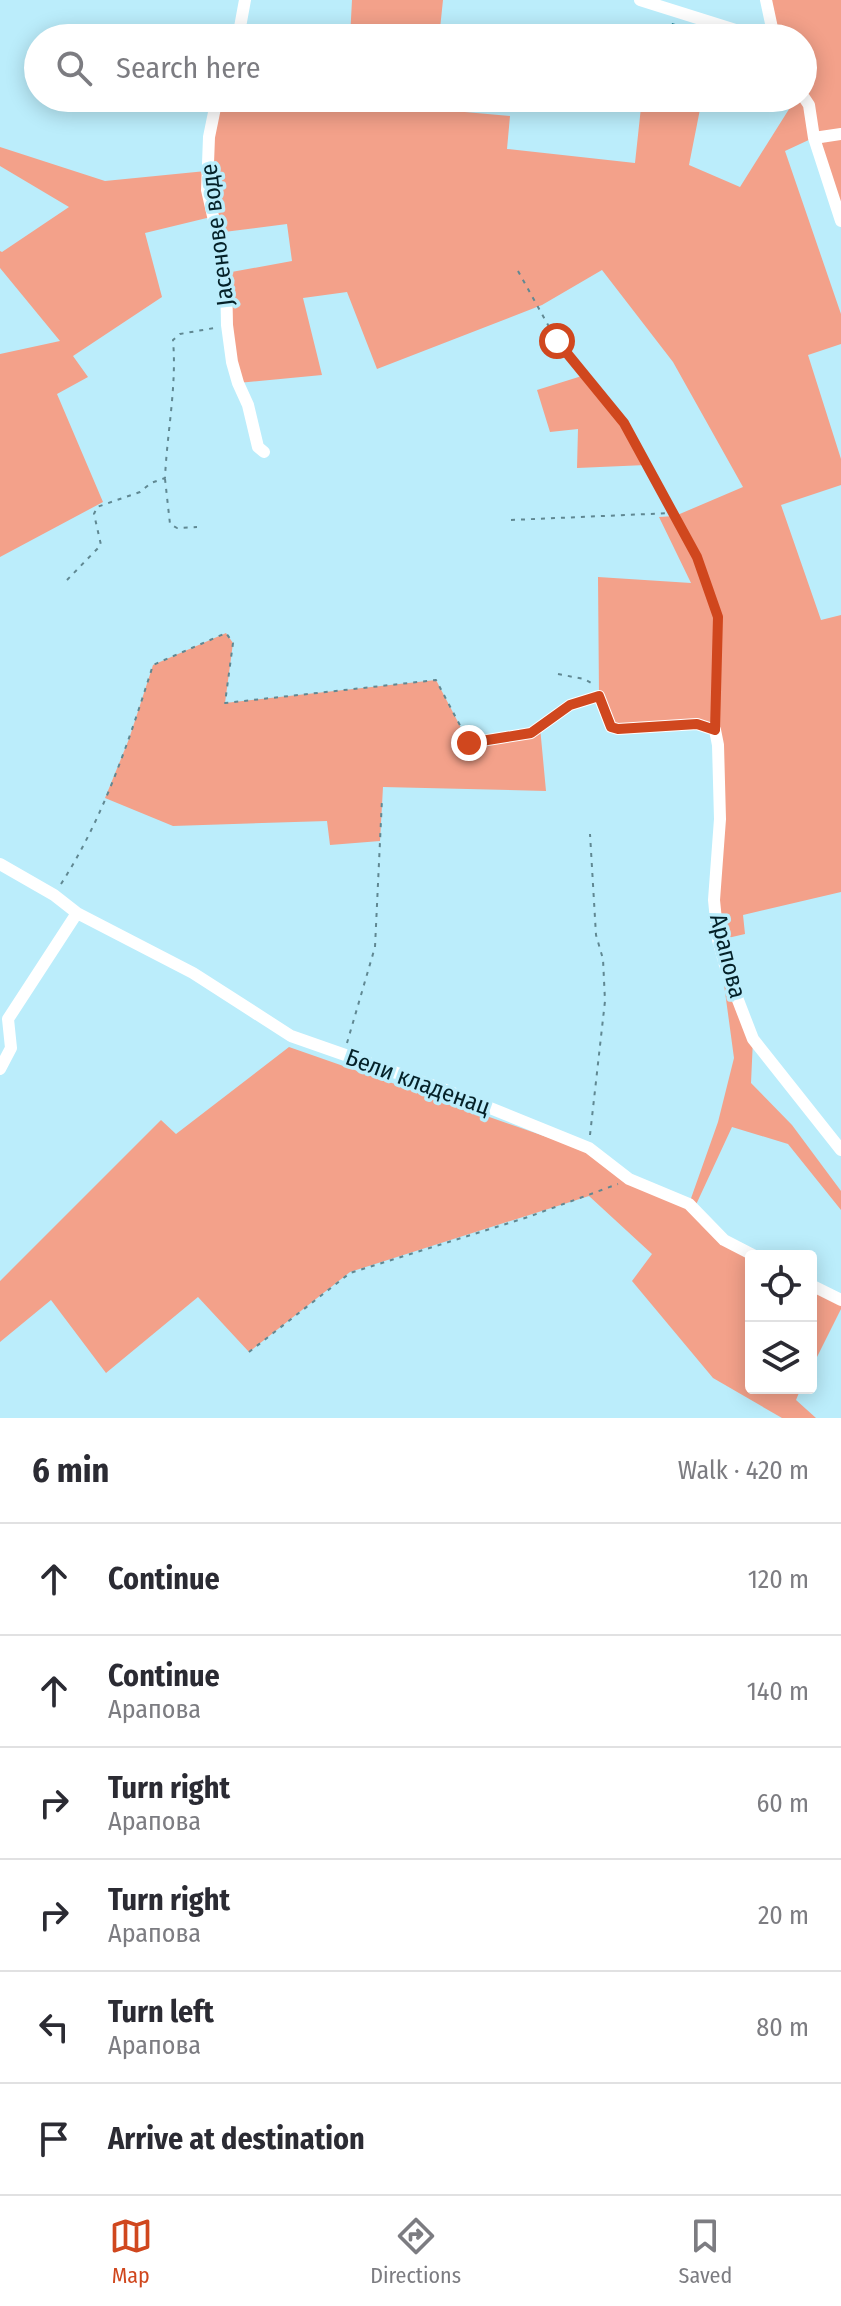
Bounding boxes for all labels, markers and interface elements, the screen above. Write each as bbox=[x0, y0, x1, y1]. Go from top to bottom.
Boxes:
search box bbox=[24, 24, 817, 112]
icon: search bbox=[52, 46, 96, 90]
text: Search here bbox=[116, 50, 261, 86]
street label: Јасенове воде bbox=[194, 162, 240, 308]
route start bbox=[539, 323, 575, 359]
route end bbox=[451, 725, 487, 761]
street label: Арапова bbox=[704, 911, 752, 1001]
street label: Бели кладенац bbox=[342, 1043, 494, 1121]
map controls bbox=[745, 1250, 817, 1394]
button: locate bbox=[745, 1250, 817, 1322]
button: layers bbox=[745, 1322, 817, 1394]
text: 6 min bbox=[32, 1450, 109, 1491]
text: Walk · 420 m bbox=[678, 1455, 809, 1486]
icon: ahead bbox=[32, 1557, 76, 1601]
text: Continue bbox=[108, 1561, 220, 1597]
text: 120 m bbox=[748, 1564, 809, 1595]
text: Continue bbox=[108, 1658, 220, 1694]
icon: ahead bbox=[32, 1669, 76, 1713]
text: 140 m bbox=[747, 1676, 809, 1707]
text: Арапова bbox=[108, 1694, 201, 1725]
text: Turn right bbox=[108, 1770, 230, 1806]
icon: right bbox=[32, 1781, 76, 1825]
text: 60 m bbox=[756, 1788, 809, 1819]
text: Арапова bbox=[108, 1806, 201, 1837]
text: Turn right bbox=[108, 1882, 230, 1918]
icon: right bbox=[32, 1893, 76, 1937]
text: 20 m bbox=[758, 1900, 809, 1931]
text: Арапова bbox=[108, 1918, 201, 1949]
text: Turn left bbox=[108, 1994, 214, 2030]
icon: left bbox=[32, 2005, 76, 2049]
text: 80 m bbox=[756, 2012, 809, 2043]
text: Арапова bbox=[108, 2030, 201, 2061]
icon: arrive bbox=[32, 2117, 76, 2161]
text: Arrive at destination bbox=[108, 2121, 365, 2157]
tab: Map bbox=[109, 2214, 153, 2289]
tab: Directions bbox=[370, 2214, 461, 2289]
tab: Saved bbox=[679, 2214, 732, 2289]

